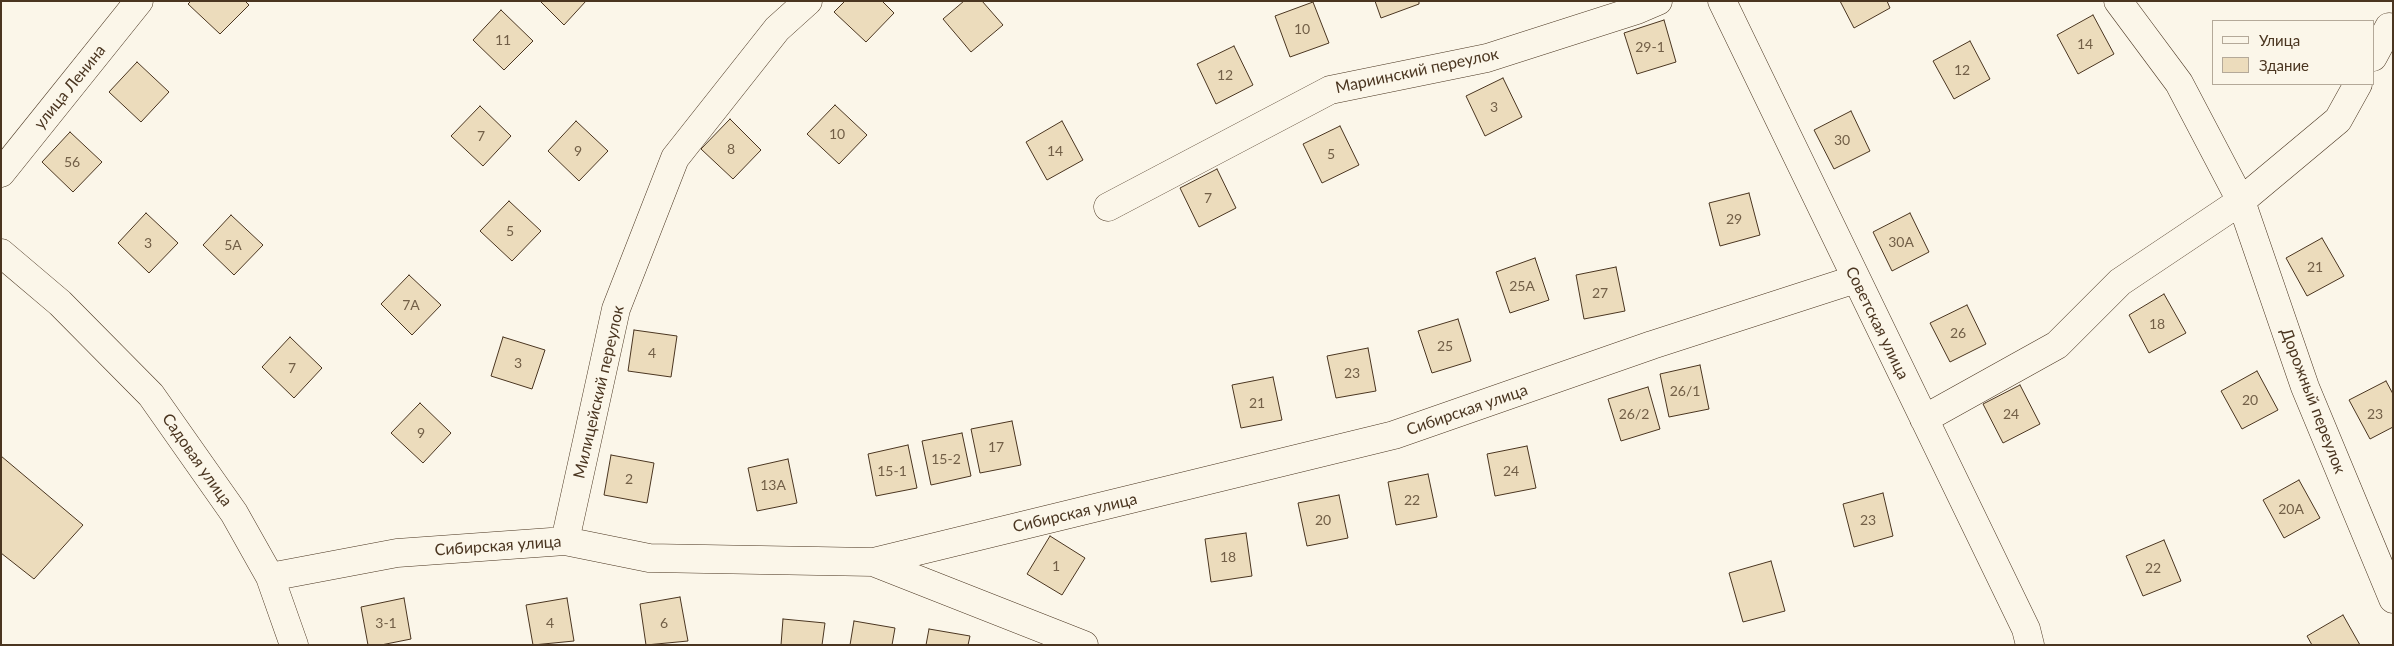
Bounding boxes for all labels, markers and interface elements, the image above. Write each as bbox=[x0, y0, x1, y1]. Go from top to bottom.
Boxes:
legend bbox=[2212, 20, 2374, 85]
house number: 10 bbox=[1294, 21, 1310, 37]
text: Улица bbox=[2259, 31, 2300, 49]
house number: 11 bbox=[495, 32, 511, 48]
house number: 14 bbox=[2077, 36, 2093, 52]
house number: 29-1 bbox=[1635, 39, 1665, 55]
street label: улица Ленина bbox=[30, 41, 110, 133]
street label: Мариинский переулок bbox=[1334, 44, 1500, 98]
text: Здание bbox=[2259, 56, 2309, 74]
house number: 12 bbox=[1954, 62, 1970, 78]
house number: 12 bbox=[1217, 67, 1233, 83]
house number: 3 bbox=[1490, 99, 1498, 115]
house number: 10 bbox=[829, 126, 845, 142]
house number: 7 bbox=[477, 128, 485, 144]
house number: 30 bbox=[1834, 132, 1850, 148]
house number: 8 bbox=[727, 141, 735, 157]
house number: 9 bbox=[574, 143, 582, 159]
house number: 14 bbox=[1047, 143, 1063, 159]
house number: 5 bbox=[1327, 146, 1335, 162]
house number: 56 bbox=[64, 154, 80, 170]
house number: 7 bbox=[1204, 190, 1212, 206]
house number: 29 bbox=[1726, 211, 1742, 227]
house number: 5 bbox=[506, 223, 514, 239]
house number: 30А bbox=[1888, 234, 1914, 250]
house number: 3 bbox=[144, 235, 152, 251]
house number: 5А bbox=[224, 237, 242, 253]
house number: 21 bbox=[2307, 259, 2323, 275]
street label: Советская улица bbox=[1841, 263, 1913, 383]
house number: 25А bbox=[1509, 278, 1535, 294]
house number: 27 bbox=[1592, 285, 1608, 301]
house number: 7А bbox=[402, 297, 420, 313]
street label: Милицейский переулок bbox=[570, 304, 628, 480]
house number: 18 bbox=[2149, 316, 2165, 332]
house number: 26 bbox=[1950, 325, 1966, 341]
street label: Дорожный переулок bbox=[2276, 326, 2350, 476]
house number: 25 bbox=[1437, 338, 1453, 354]
house number: 4 bbox=[648, 345, 656, 361]
house number: 3 bbox=[514, 355, 522, 371]
house number: 7 bbox=[288, 360, 296, 376]
house number: 23 bbox=[1344, 365, 1360, 381]
street label: Сибирская улица bbox=[1404, 380, 1530, 440]
house number: 26/1 bbox=[1670, 383, 1700, 399]
house number: 20 bbox=[2242, 392, 2258, 408]
house number: 21 bbox=[1249, 395, 1265, 411]
house number: 26/2 bbox=[1619, 406, 1649, 422]
house number: 24 bbox=[2003, 406, 2019, 422]
house number: 23 bbox=[2367, 406, 2383, 422]
street label: Садовая улица bbox=[158, 410, 236, 510]
house number: 9 bbox=[417, 425, 425, 441]
house number: 17 bbox=[988, 439, 1004, 455]
house number: 15-2 bbox=[931, 451, 961, 467]
house number: 15-1 bbox=[877, 463, 907, 479]
house number: 24 bbox=[1503, 463, 1519, 479]
house number: 2 bbox=[625, 471, 633, 487]
house number: 13А bbox=[760, 477, 786, 493]
street label: Сибирская улица bbox=[1011, 489, 1139, 537]
house number: 22 bbox=[1404, 492, 1420, 508]
house number: 20А bbox=[2278, 501, 2304, 517]
house number: 20 bbox=[1315, 512, 1331, 528]
house number: 23 bbox=[1860, 512, 1876, 528]
street label: Сибирская улица bbox=[434, 532, 562, 560]
house number: 18 bbox=[1220, 549, 1236, 565]
house number: 1 bbox=[1052, 558, 1060, 574]
house number: 22 bbox=[2145, 560, 2161, 576]
house number: 3-1 bbox=[375, 615, 397, 631]
house number: 4 bbox=[546, 615, 554, 631]
house number: 6 bbox=[660, 615, 668, 631]

